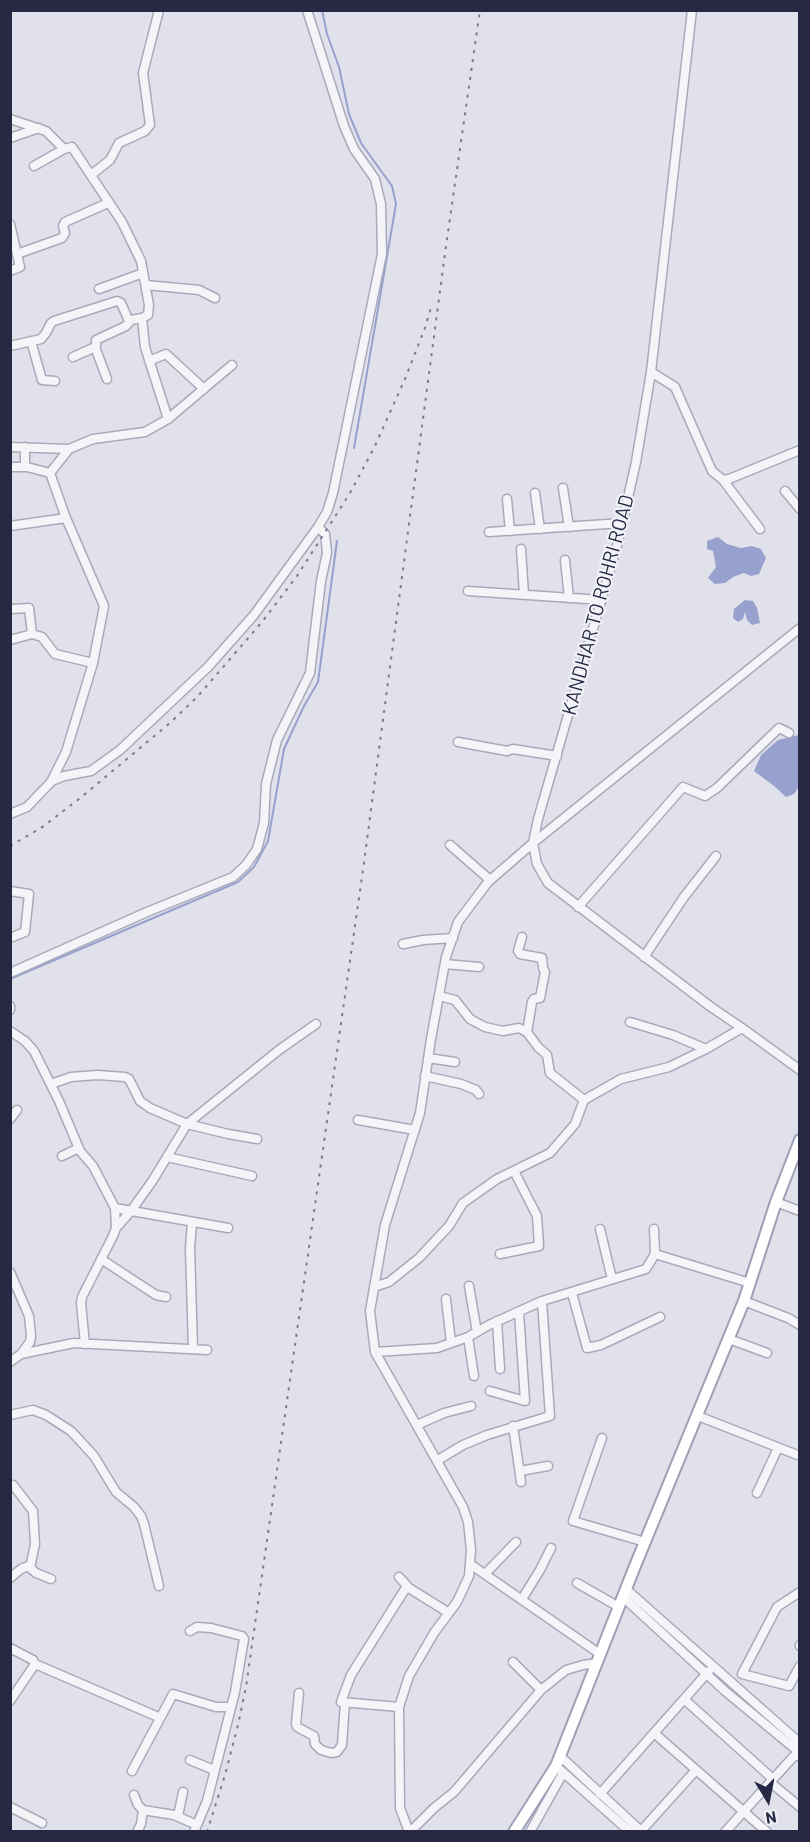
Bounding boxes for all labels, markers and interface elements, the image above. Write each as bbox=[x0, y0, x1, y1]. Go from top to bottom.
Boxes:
street label: KANDHAR TO ROHRI ROAD bbox=[557, 492, 639, 718]
north arrow bbox=[738, 1770, 798, 1830]
text: N bbox=[764, 1808, 778, 1828]

